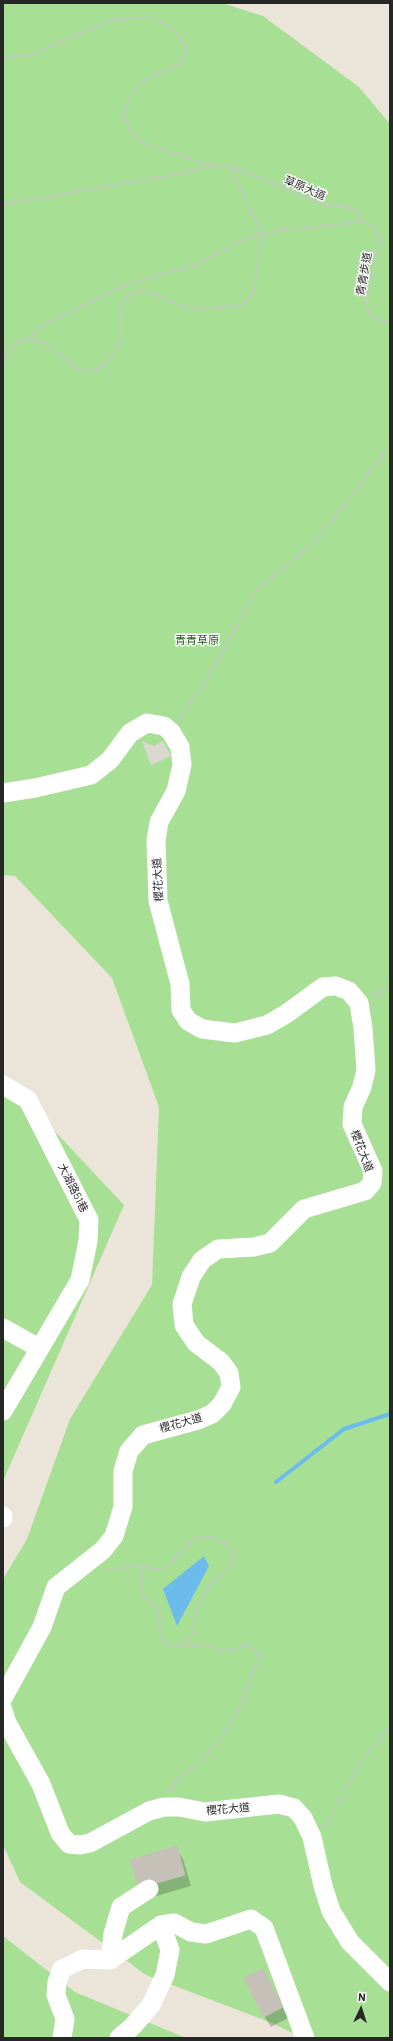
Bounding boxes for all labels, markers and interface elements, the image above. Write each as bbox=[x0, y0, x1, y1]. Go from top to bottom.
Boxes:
street label: 草原大道 bbox=[282, 173, 328, 203]
street label: 青青步道 bbox=[354, 251, 374, 297]
park label: 青青草原 bbox=[175, 633, 219, 647]
street label: 櫻花大道 bbox=[150, 858, 166, 902]
street label: 櫻花大道 bbox=[348, 1128, 376, 1174]
street label: 大湖路51巷 bbox=[55, 1161, 91, 1215]
street label: 櫻花大道 bbox=[158, 1411, 204, 1435]
street label: 櫻花大道 bbox=[206, 1801, 250, 1817]
north arrow bbox=[341, 1989, 381, 2029]
text: N bbox=[358, 1990, 366, 2003]

